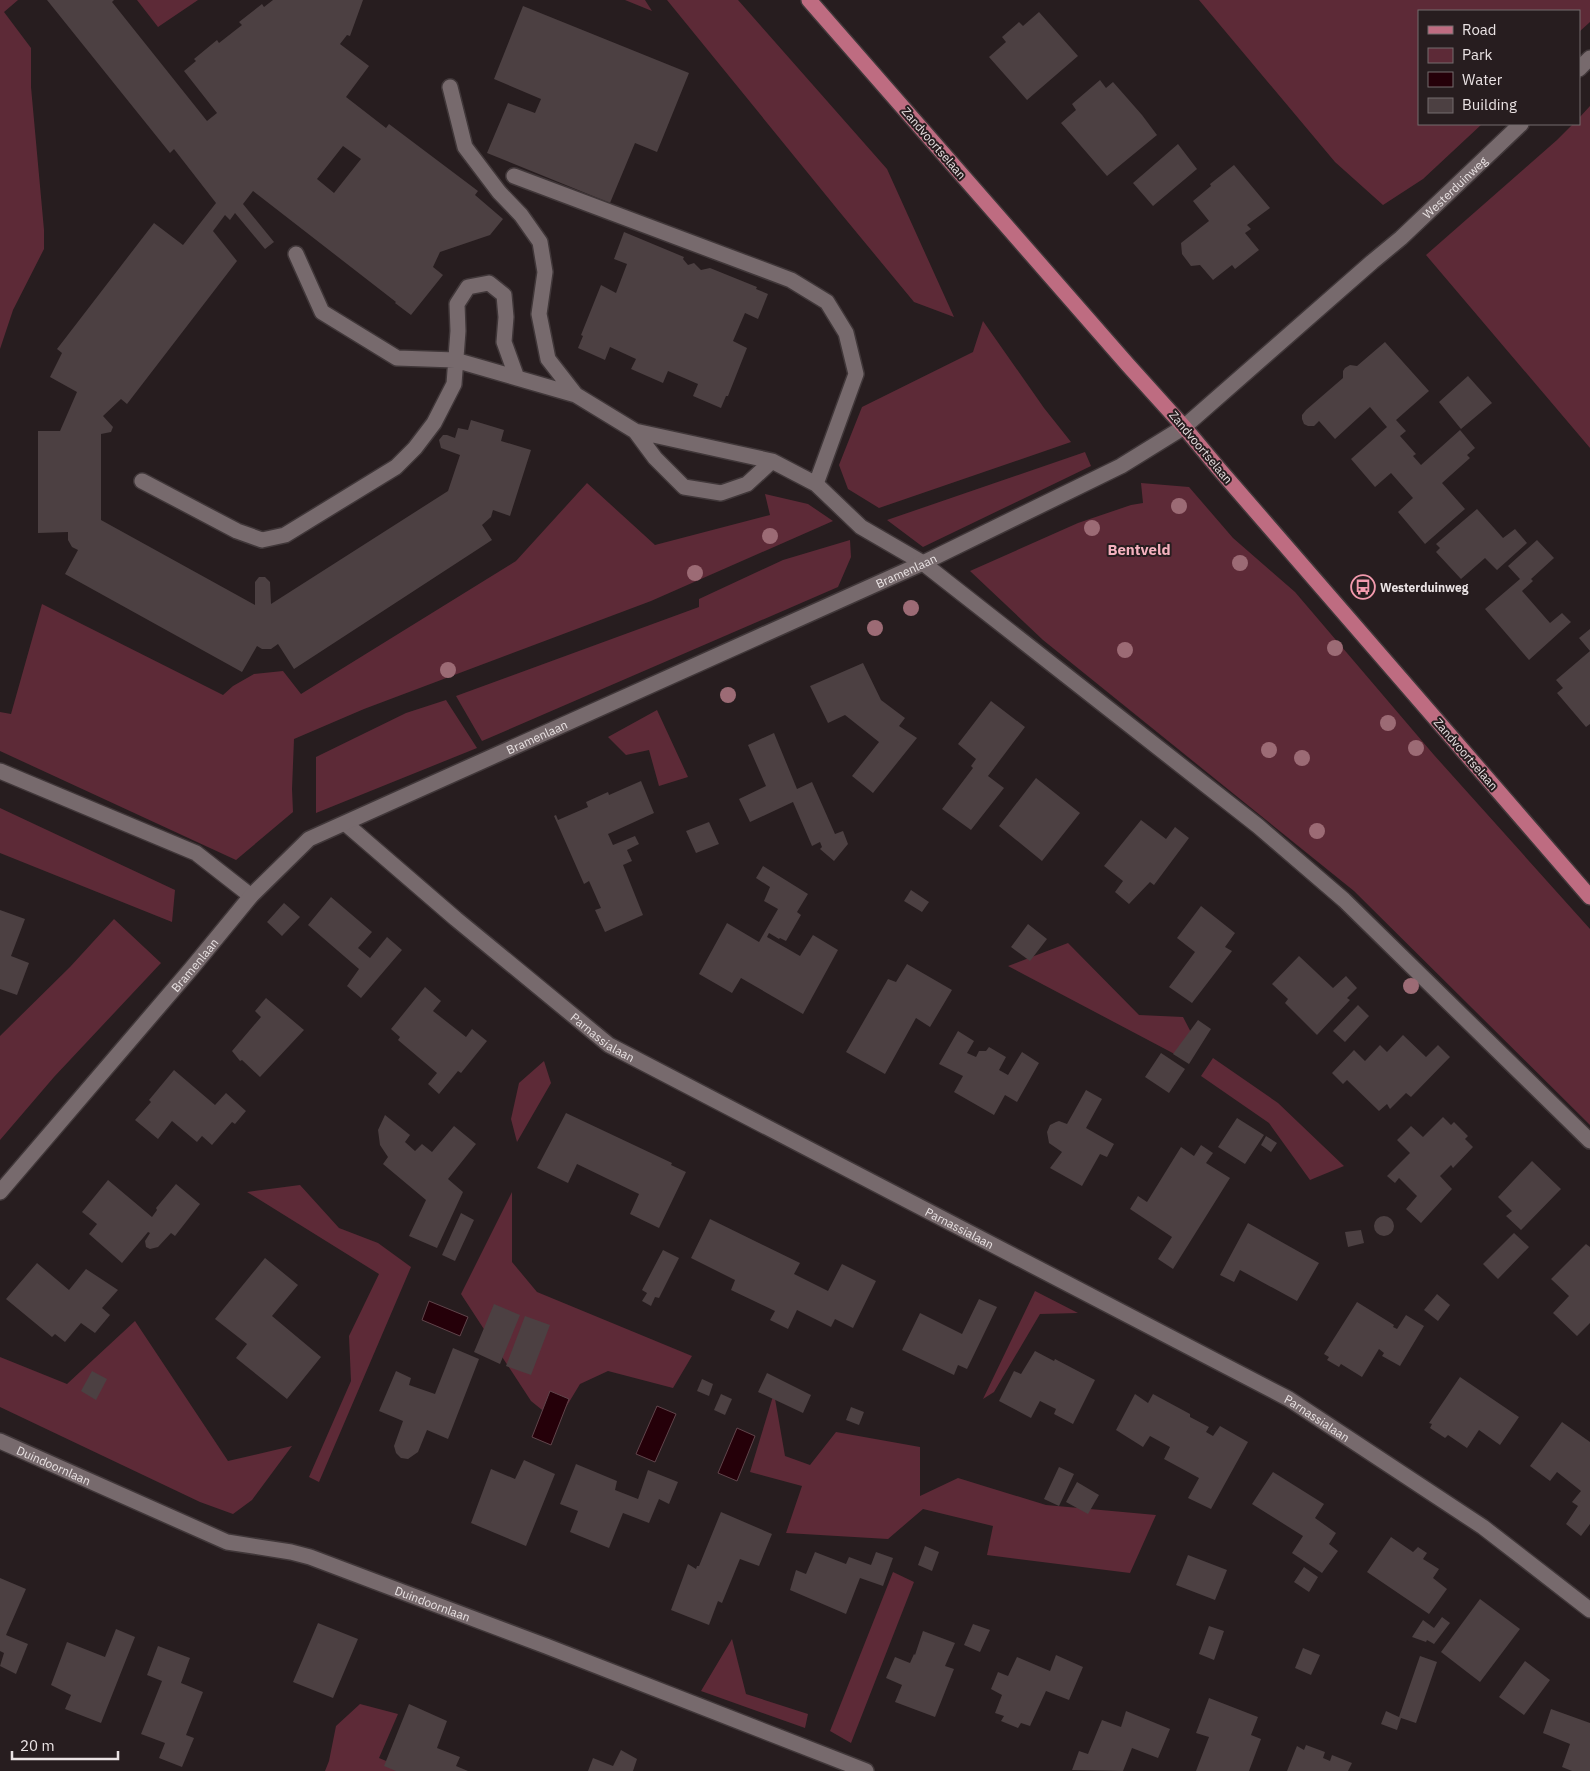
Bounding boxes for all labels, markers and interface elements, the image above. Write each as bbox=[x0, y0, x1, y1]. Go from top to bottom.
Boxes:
legend bbox=[1418, 10, 1580, 125]
text: Road bbox=[1462, 20, 1497, 39]
text: Park bbox=[1462, 45, 1492, 64]
text: Water bbox=[1462, 70, 1503, 89]
text: Building bbox=[1462, 95, 1517, 114]
street label: Zandvoortselaan bbox=[899, 104, 969, 182]
street label: Westerduinweg bbox=[1419, 152, 1491, 221]
street label: Zandvoortselaan bbox=[1166, 408, 1236, 486]
district label: Bentveld bbox=[1107, 540, 1171, 559]
street label: Bramenlaan bbox=[873, 550, 939, 591]
bus stop icon: Westerduinweg bbox=[1350, 574, 1376, 600]
place label: Westerduinweg bbox=[1380, 580, 1469, 595]
street label: Zandvoortselaan bbox=[1431, 715, 1501, 793]
street label: Bramenlaan bbox=[504, 716, 570, 757]
street label: Bramenlaan bbox=[168, 935, 221, 995]
street label: Parnassialaan bbox=[568, 1009, 637, 1065]
street label: Parnassialaan bbox=[923, 1204, 997, 1252]
street label: Parnassialaan bbox=[1282, 1391, 1353, 1445]
street label: Duindoornlaan bbox=[15, 1442, 93, 1488]
street label: Duindoornlaan bbox=[393, 1582, 472, 1624]
scale bar bbox=[12, 1728, 119, 1760]
text: 20 m bbox=[20, 1736, 55, 1755]

